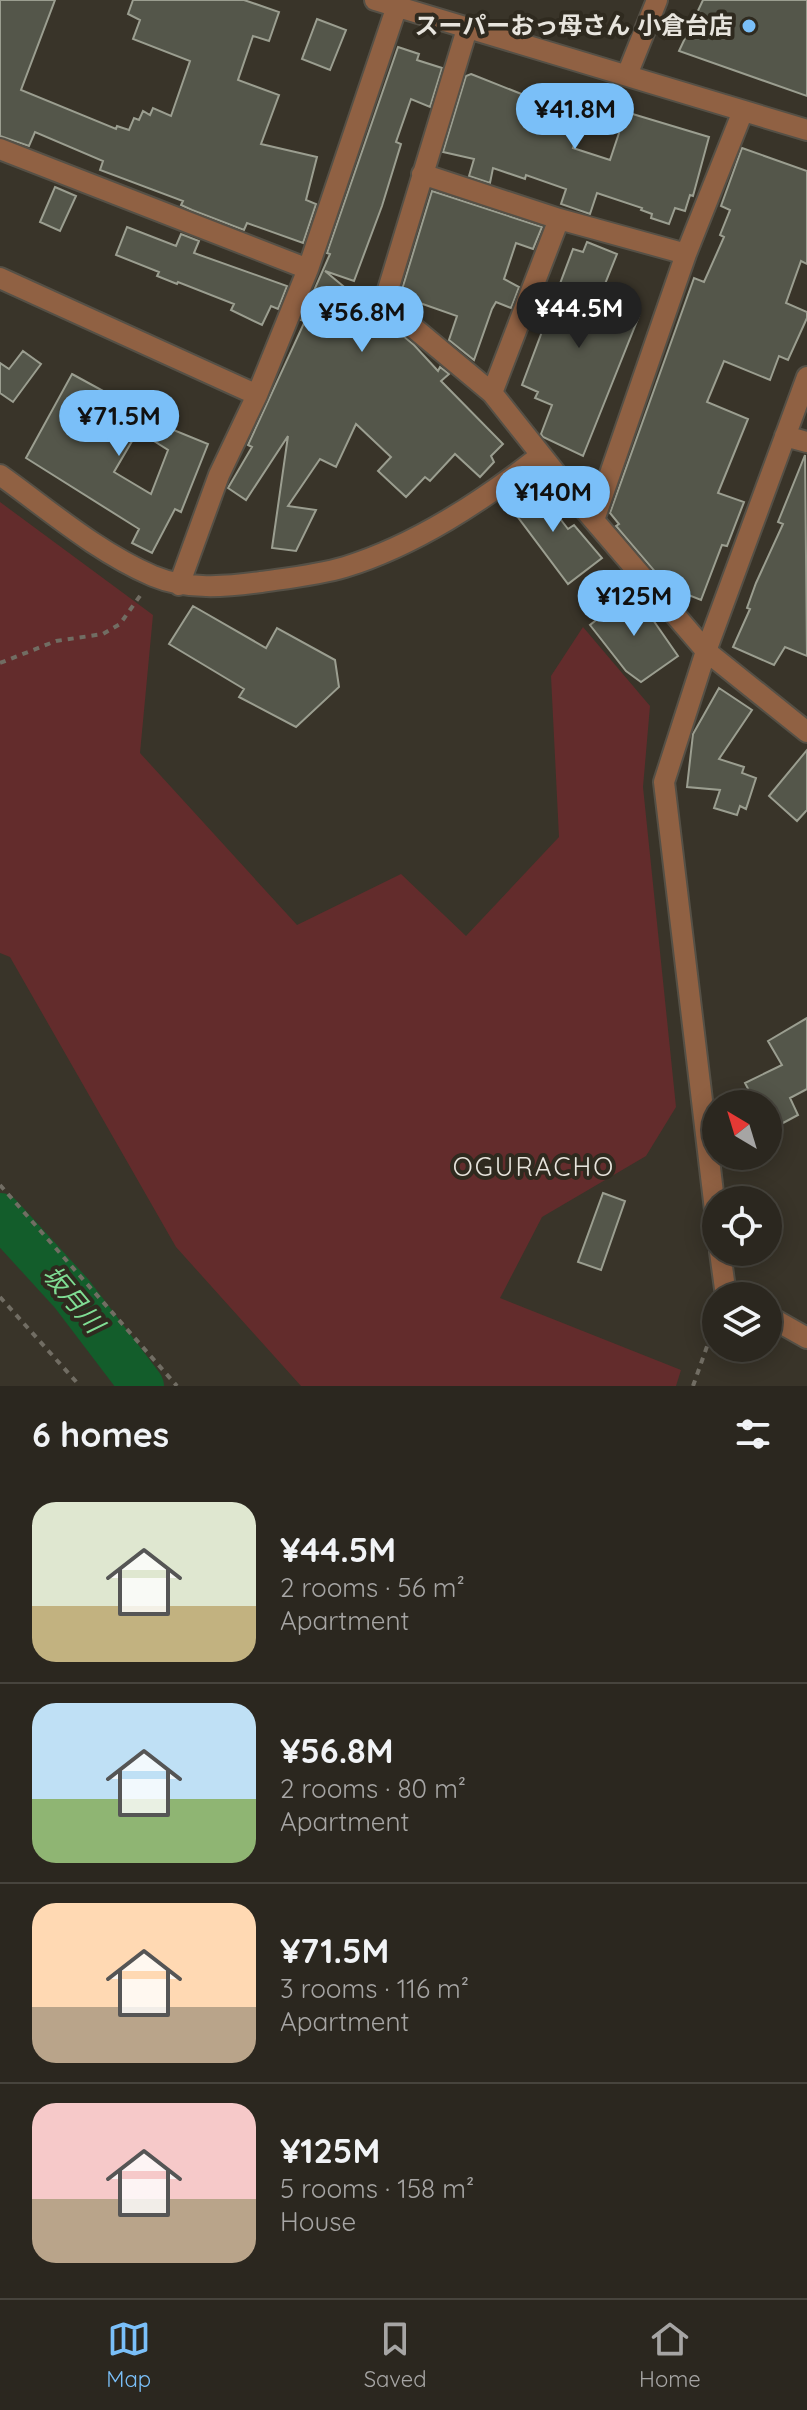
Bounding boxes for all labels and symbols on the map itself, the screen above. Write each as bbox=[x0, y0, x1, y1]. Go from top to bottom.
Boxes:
place label: スーパーおっ母さん 小倉台店 bbox=[415, 10, 733, 40]
marker: スーパーおっ母さん 小倉台店 bbox=[740, 17, 758, 35]
pin: ¥41.8M bbox=[510, 83, 640, 151]
pin: ¥44.5M bbox=[514, 282, 644, 350]
pin: ¥56.8M bbox=[297, 286, 427, 354]
pin: ¥71.5M bbox=[54, 390, 184, 458]
pin: ¥140M bbox=[497, 466, 609, 534]
pin: ¥125M bbox=[578, 570, 690, 638]
north arrow bbox=[702, 1090, 782, 1170]
district label: OGURACHO bbox=[453, 1150, 615, 1183]
water label: 坂月川 bbox=[36, 1258, 113, 1341]

